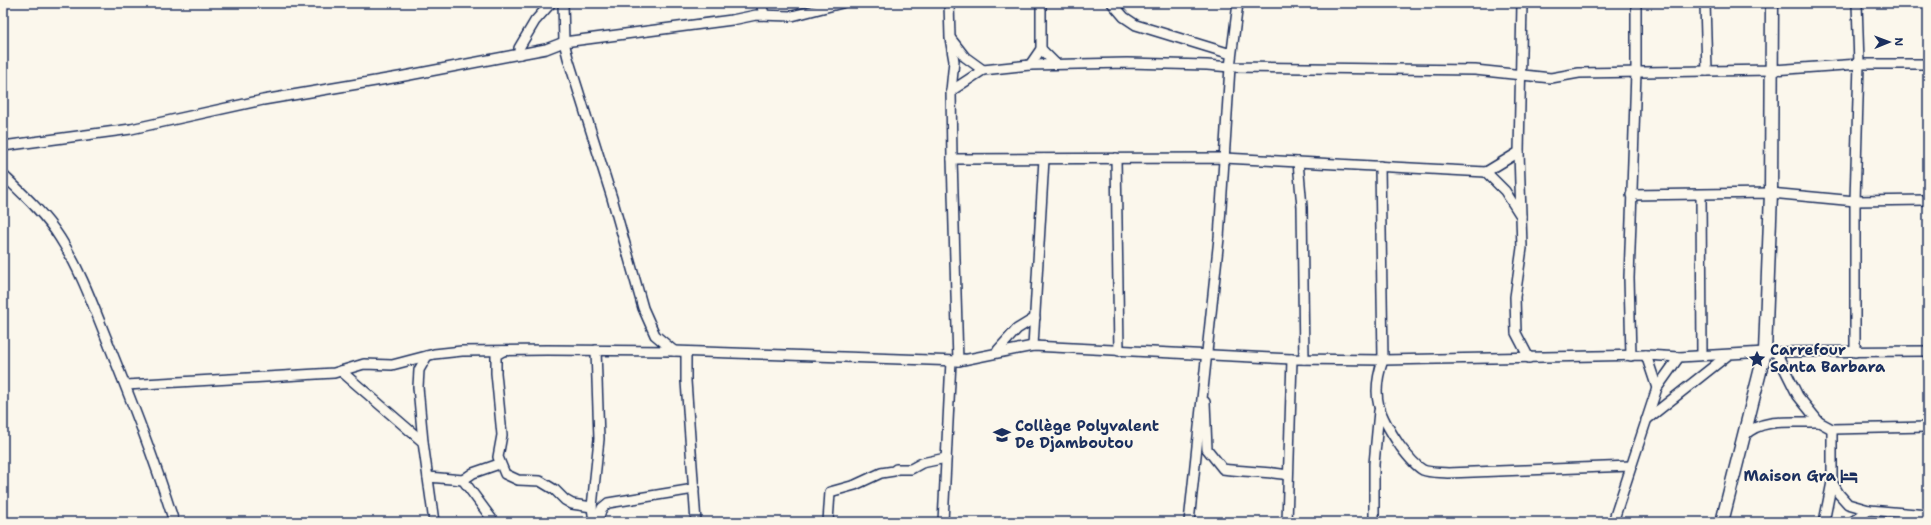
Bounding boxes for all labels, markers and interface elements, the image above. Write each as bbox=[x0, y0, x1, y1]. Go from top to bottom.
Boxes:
north arrow bbox=[1869, 22, 1909, 62]
text: N bbox=[1891, 37, 1906, 47]
place label: Carrefour Santa Barbara bbox=[1770, 340, 1886, 377]
place icon: Carrefour Santa Barbara bbox=[1747, 349, 1767, 369]
place label: Collège Polyvalent De Djamboutou bbox=[1015, 416, 1159, 453]
school or university icon: Collège Polyvalent De Djamboutou bbox=[992, 425, 1012, 445]
place label: Maison Gra bbox=[1743, 466, 1837, 486]
hotel icon: Maison Gra bbox=[1839, 466, 1859, 486]

